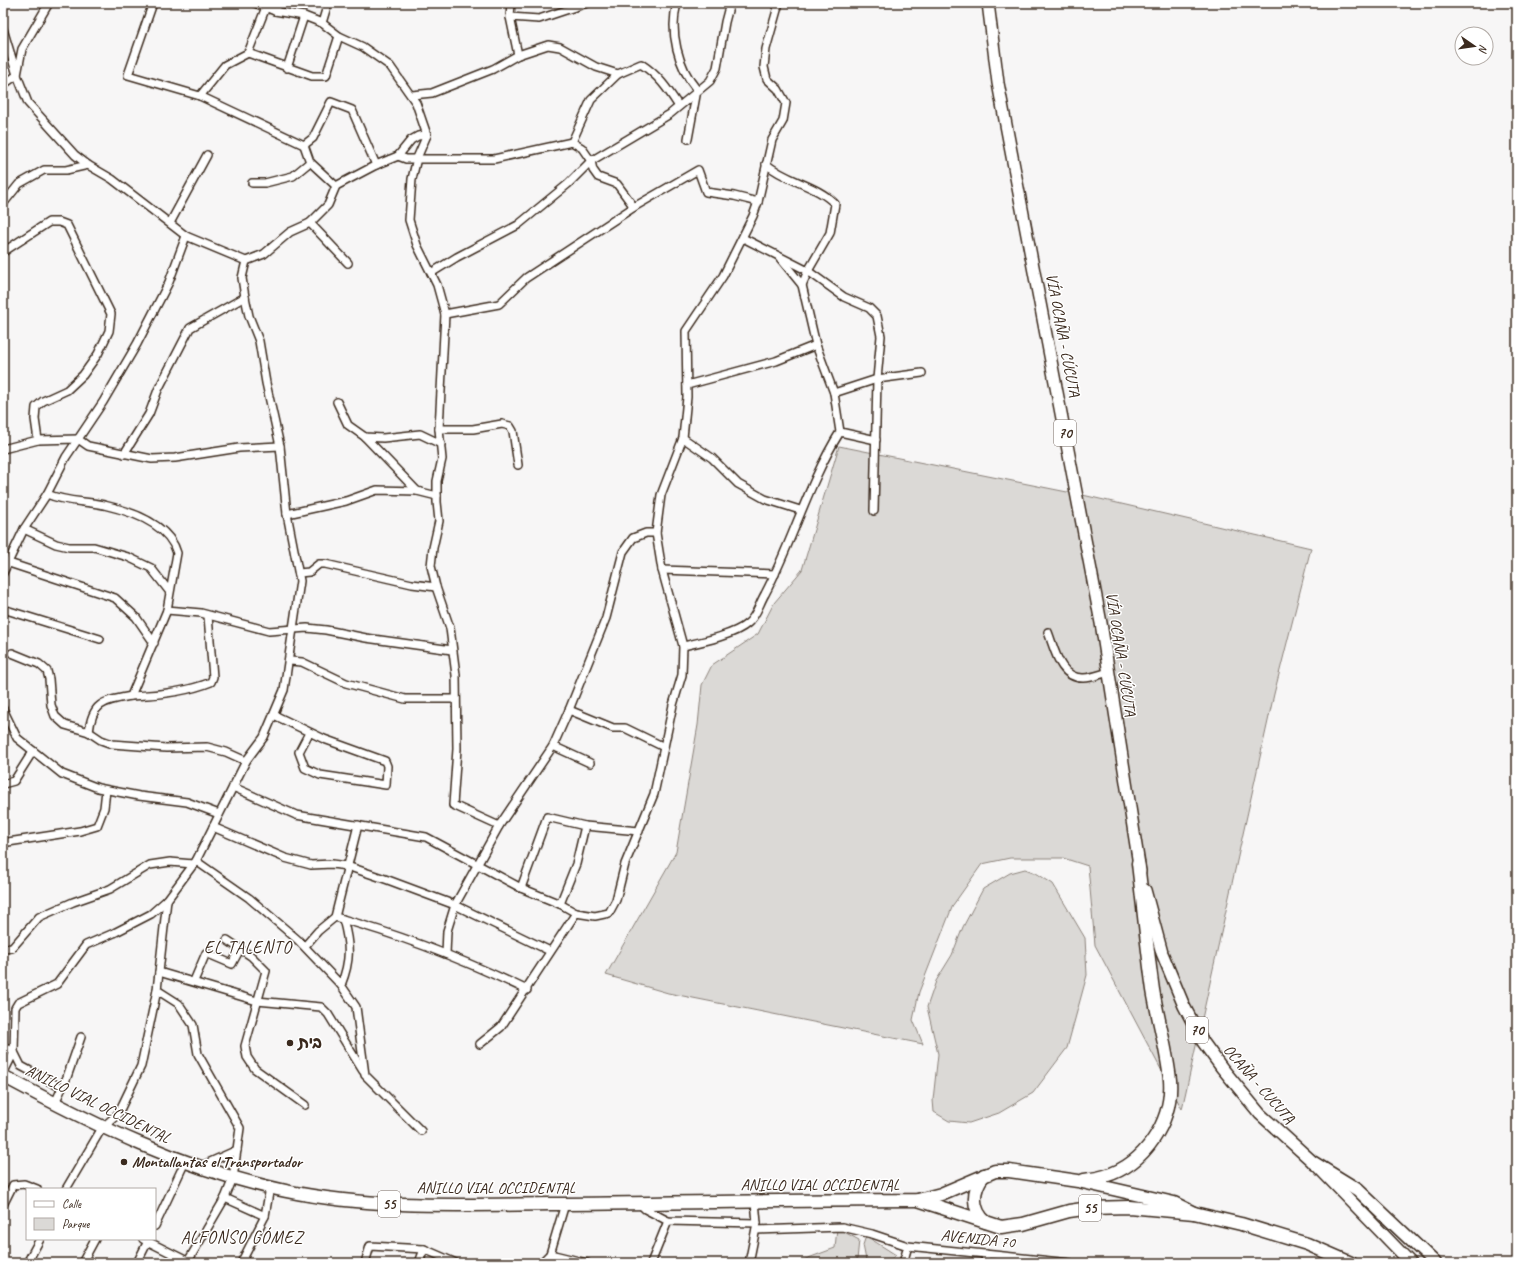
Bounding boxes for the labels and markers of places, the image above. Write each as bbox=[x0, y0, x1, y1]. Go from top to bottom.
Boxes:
place label: בית bbox=[297, 1033, 322, 1053]
marker: בית bbox=[285, 1038, 295, 1048]
place label: Montallantas el Transportador bbox=[132, 1152, 304, 1172]
marker: Montallantas el Transportador bbox=[119, 1157, 129, 1167]

